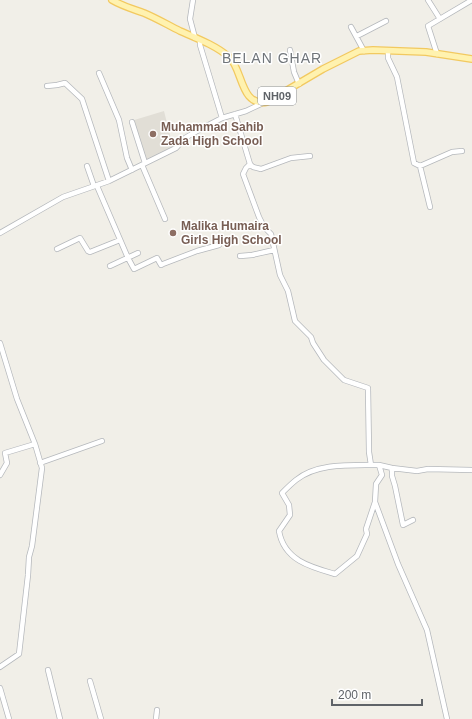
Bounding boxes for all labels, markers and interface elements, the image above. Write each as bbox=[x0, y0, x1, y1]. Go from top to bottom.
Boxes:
district label: BELAN GHAR bbox=[222, 50, 322, 66]
road number: NH09 bbox=[258, 87, 296, 105]
place label: Muhammad Sahib Zada High School bbox=[161, 120, 264, 148]
marker: Muhammad Sahib Zada High School bbox=[148, 129, 158, 139]
place label: Malika Humaira Girls High School bbox=[181, 219, 282, 247]
marker: Malika Humaira Girls High School bbox=[168, 228, 178, 238]
scale bar bbox=[332, 681, 422, 707]
text: 200 m bbox=[338, 688, 371, 702]

